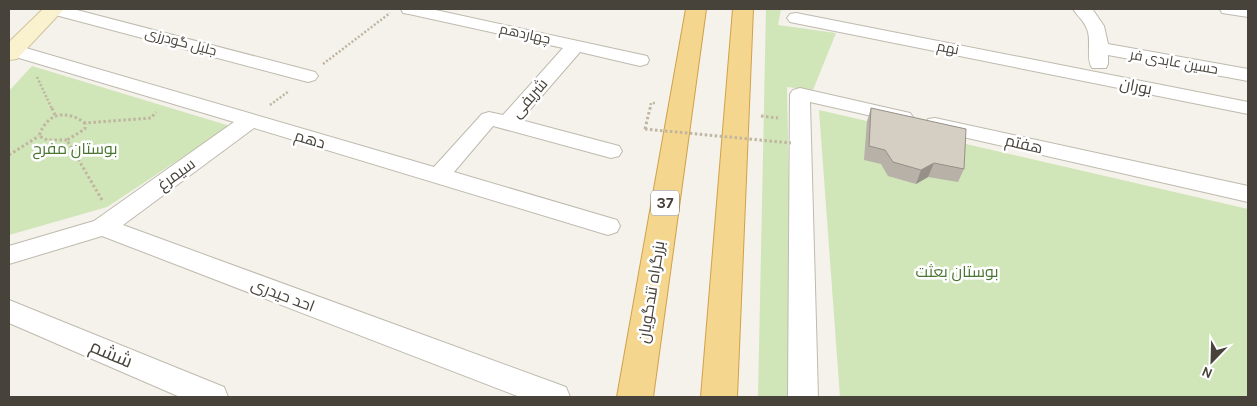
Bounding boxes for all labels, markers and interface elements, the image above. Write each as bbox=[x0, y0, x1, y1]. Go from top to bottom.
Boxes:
street label: چهاردهم bbox=[498, 20, 552, 49]
street label: جلیل گودرزی bbox=[143, 24, 219, 60]
street label: نهم bbox=[935, 38, 961, 59]
street label: حسین عابدی‌ فر bbox=[1128, 46, 1219, 78]
street label: شریفی bbox=[507, 74, 552, 122]
street label: بوران bbox=[1118, 74, 1154, 99]
street label: دهم bbox=[292, 126, 328, 154]
street label: هفتم bbox=[1003, 130, 1045, 160]
park label: بوستان مفرح bbox=[32, 139, 118, 160]
street label: سیمرغ bbox=[153, 154, 200, 196]
road number: 37 bbox=[651, 190, 679, 216]
street label: بزرگراه تندگویان bbox=[634, 239, 669, 345]
park label: بوستان بعثت bbox=[916, 262, 998, 282]
street label: احد حیدری bbox=[248, 274, 317, 317]
street label: ششم bbox=[85, 335, 136, 375]
north arrow bbox=[1187, 336, 1237, 386]
text: N bbox=[1199, 363, 1215, 382]

